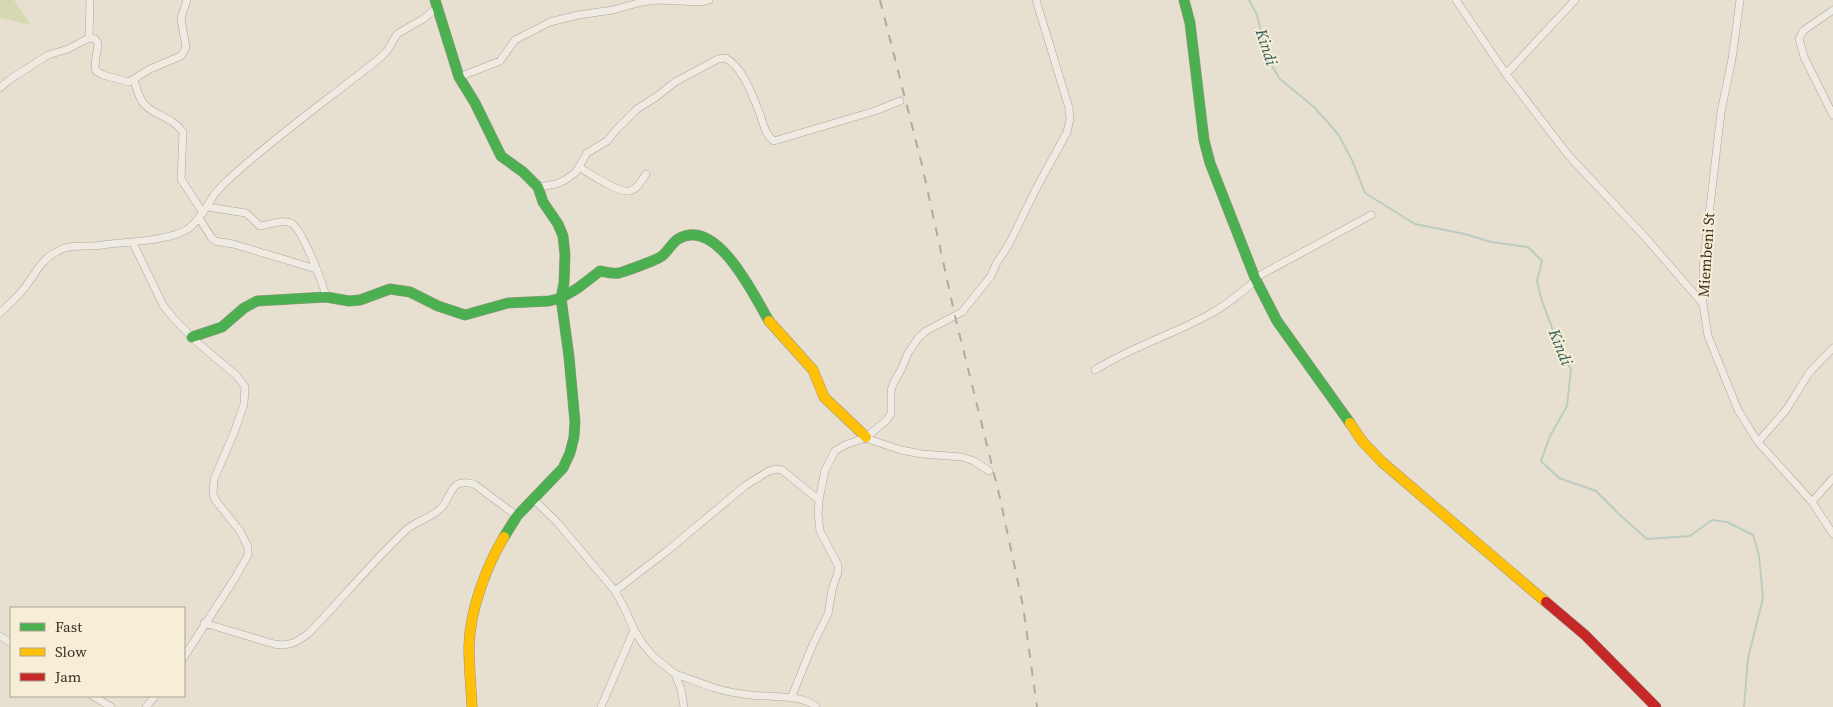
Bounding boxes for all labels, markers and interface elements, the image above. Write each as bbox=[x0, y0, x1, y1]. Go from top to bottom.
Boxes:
water label: Kindi bbox=[1250, 25, 1283, 68]
street label: Miembeni St bbox=[1693, 212, 1719, 298]
water label: Kindi bbox=[1543, 325, 1578, 369]
legend bbox=[10, 607, 185, 697]
text: Fast bbox=[55, 616, 82, 637]
text: Slow bbox=[55, 641, 87, 662]
text: Jam bbox=[54, 666, 82, 687]

